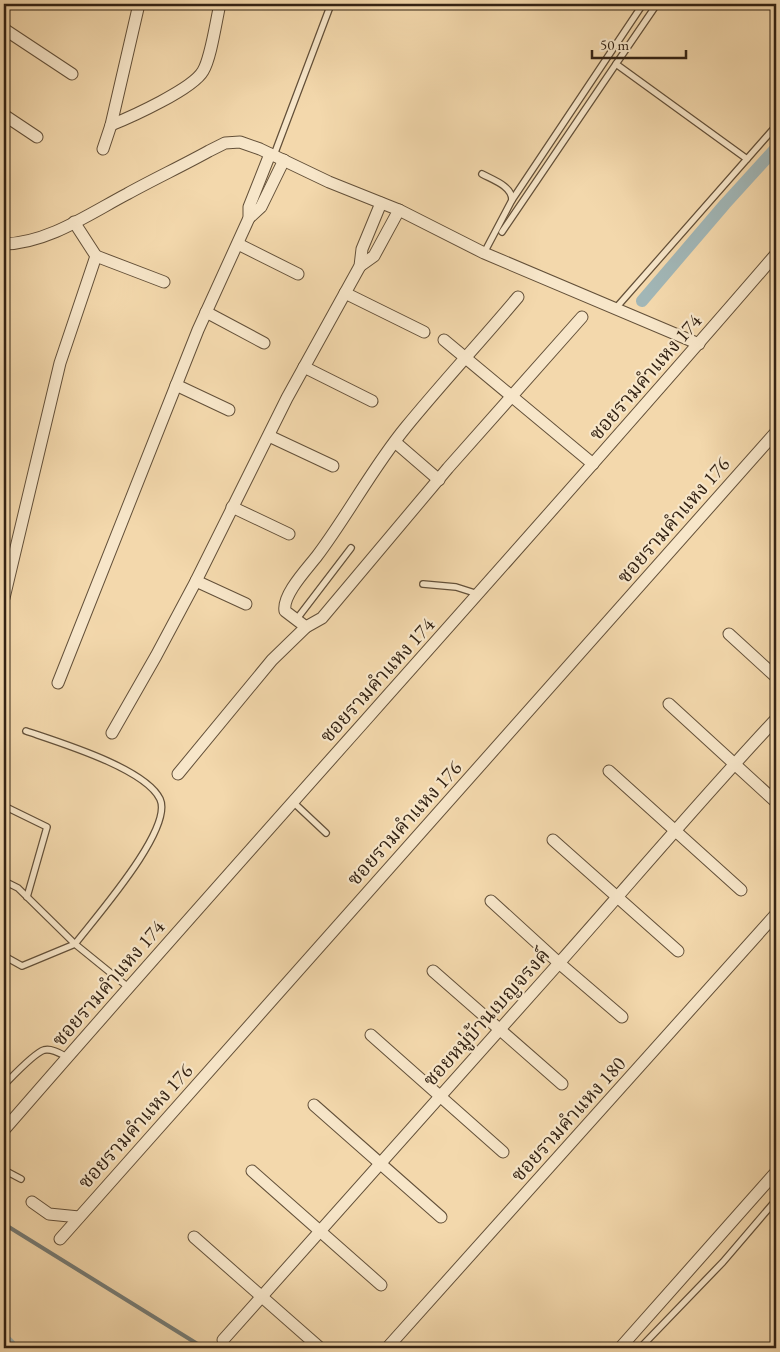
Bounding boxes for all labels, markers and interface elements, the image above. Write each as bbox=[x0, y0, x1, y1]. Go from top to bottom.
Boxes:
scale bar bbox=[592, 28, 686, 60]
text: 50 m bbox=[600, 35, 629, 54]
street label: ซอยรามคำแหง 174 bbox=[583, 308, 707, 446]
street label: ซอยรามคำแหง 176 bbox=[611, 451, 735, 589]
street label: ซอยรามคำแหง 174 bbox=[314, 612, 440, 748]
street label: ซอยรามคำแหง 176 bbox=[341, 755, 467, 891]
street label: ซอยรามคำแหง 174 bbox=[46, 914, 170, 1052]
street label: ซอยหมู่บ้านเบญจรงค์ bbox=[417, 942, 555, 1092]
street label: ซอยรามคำแหง 180 bbox=[505, 1051, 631, 1187]
street label: ซอยรามคำแหง 176 bbox=[72, 1058, 198, 1194]

